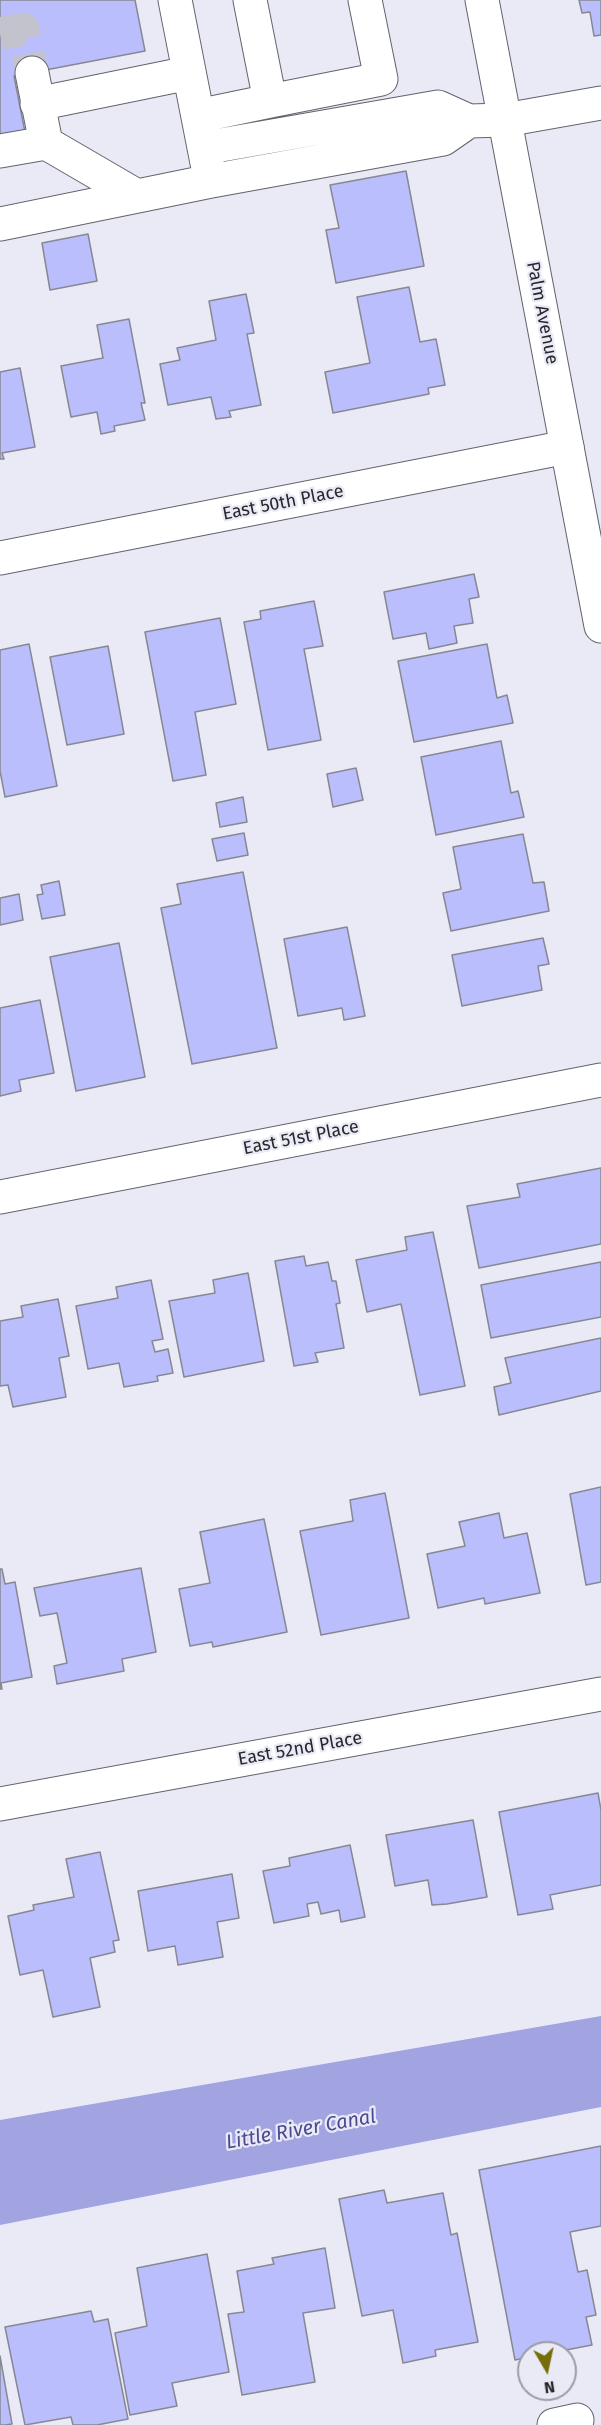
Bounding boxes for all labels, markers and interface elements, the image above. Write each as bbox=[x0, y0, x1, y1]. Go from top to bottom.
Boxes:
street label: Palm Avenue bbox=[521, 260, 563, 366]
street label: East 50th Place bbox=[221, 481, 345, 525]
street label: East 51st Place bbox=[241, 1116, 361, 1160]
street label: East 52nd Place bbox=[236, 1727, 364, 1771]
water label: Little River Canal bbox=[224, 2105, 378, 2155]
north arrow bbox=[517, 2341, 577, 2401]
text: N bbox=[543, 2377, 556, 2398]

